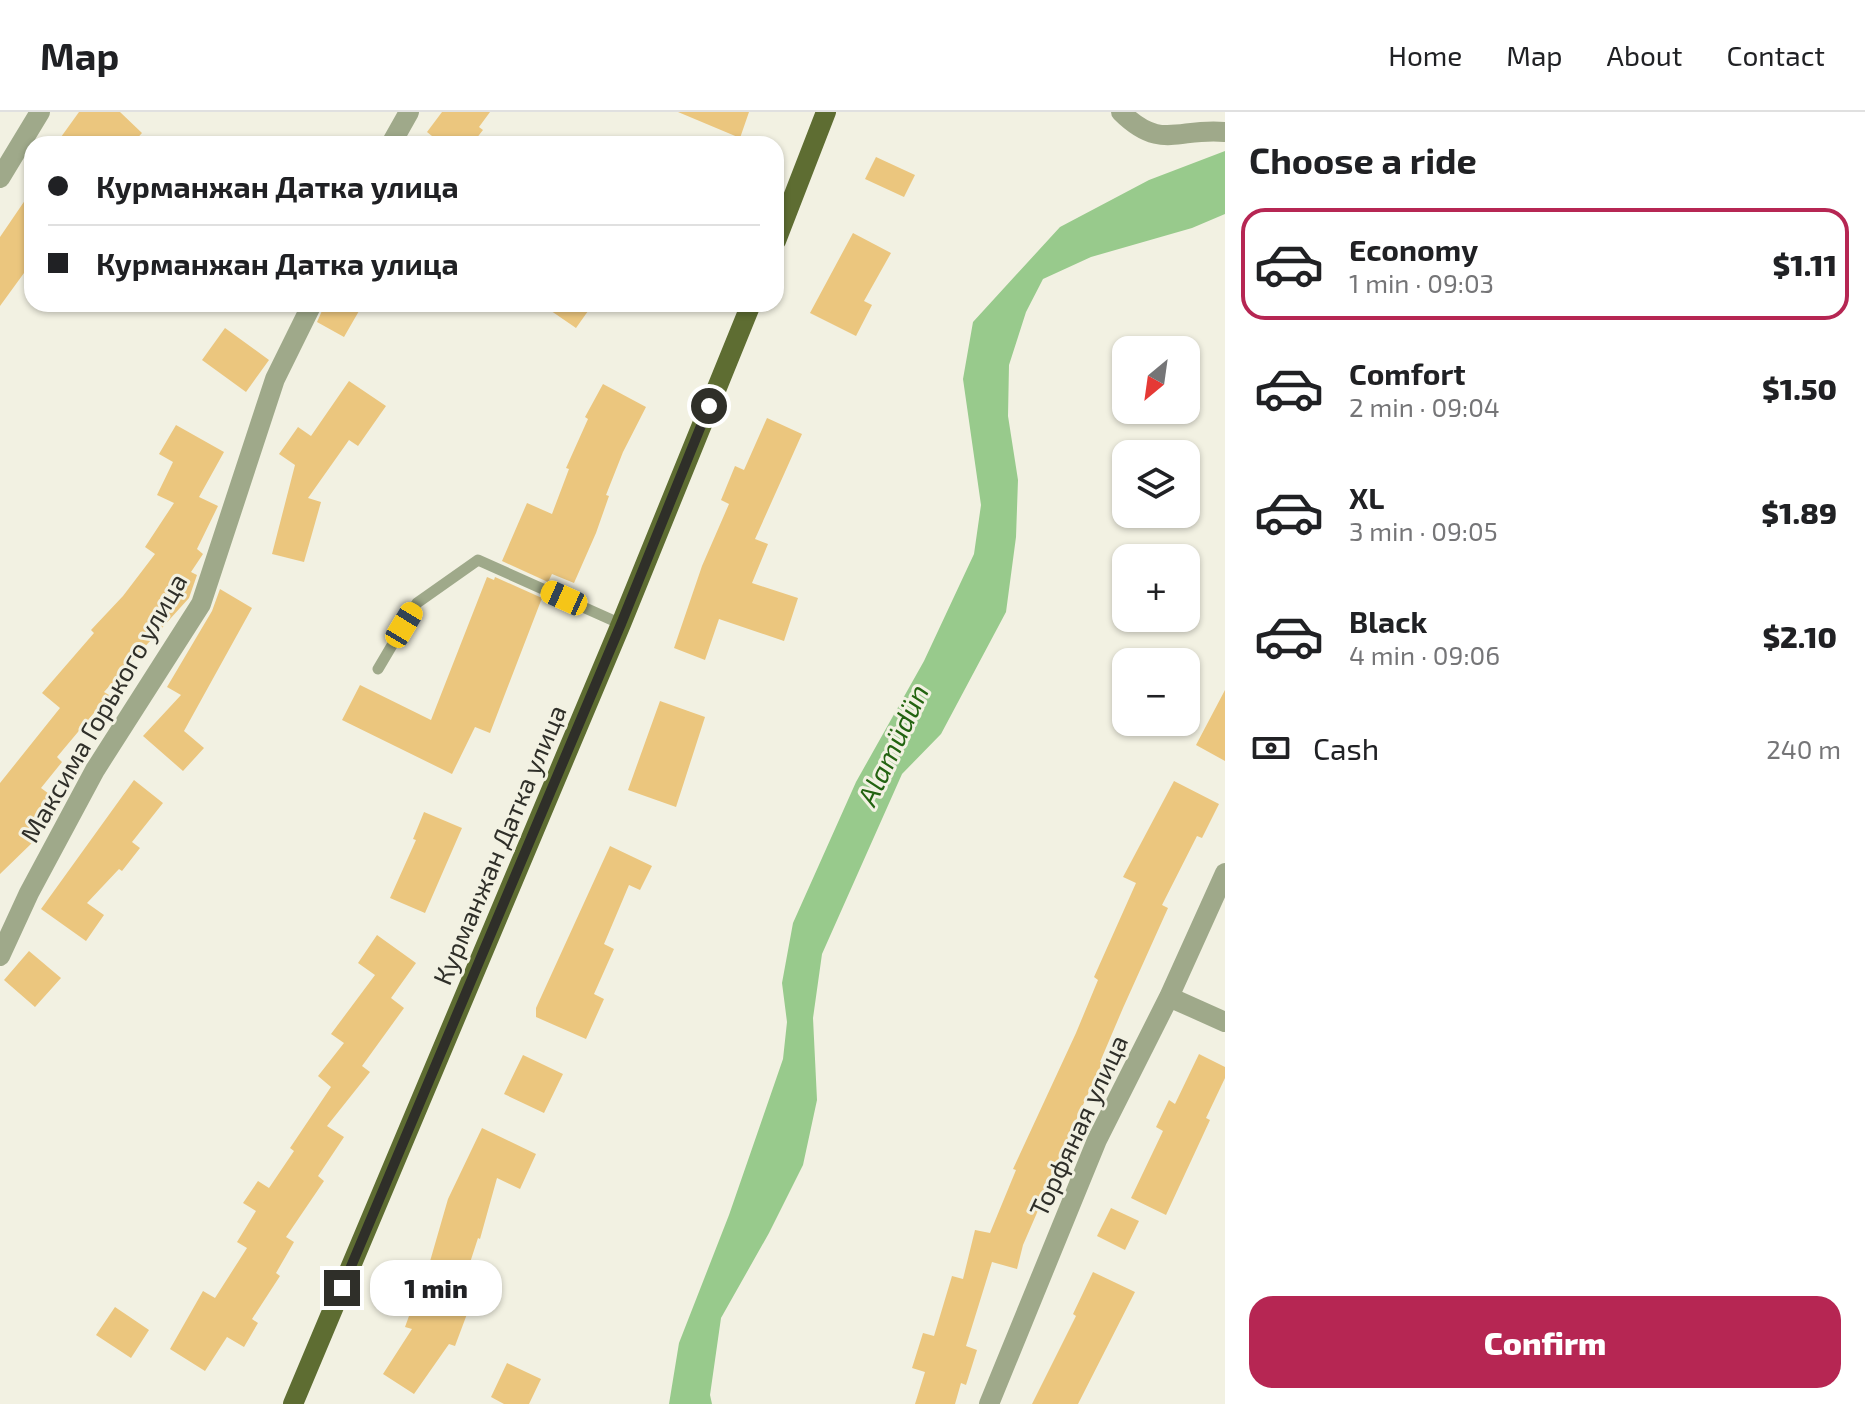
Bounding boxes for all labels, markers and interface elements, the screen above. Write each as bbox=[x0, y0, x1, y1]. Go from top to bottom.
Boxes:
text: Map bbox=[40, 32, 119, 78]
text: Home bbox=[1388, 38, 1462, 72]
text: Map bbox=[1506, 38, 1563, 72]
text: About bbox=[1607, 38, 1682, 72]
text: Contact bbox=[1726, 38, 1825, 72]
text: Choose a ride bbox=[1249, 138, 1477, 181]
text: Курманжан Датка улица bbox=[96, 168, 459, 204]
icon: car bbox=[1253, 228, 1325, 300]
text: Economy bbox=[1349, 231, 1478, 267]
text: Курманжан Датка улица bbox=[96, 245, 459, 281]
text: $1.11 bbox=[1773, 246, 1837, 282]
text: 1 min · 09:03 bbox=[1349, 267, 1494, 298]
north arrow bbox=[1112, 336, 1200, 424]
map controls bbox=[1112, 336, 1200, 736]
icon: car bbox=[1253, 352, 1325, 424]
text: Comfort bbox=[1349, 355, 1466, 391]
text: $1.50 bbox=[1762, 370, 1837, 406]
route start bbox=[691, 388, 727, 424]
text: 2 min · 09:04 bbox=[1349, 391, 1500, 422]
button: layers bbox=[1112, 440, 1200, 528]
icon: car bbox=[1253, 476, 1325, 548]
text: XL bbox=[1349, 479, 1384, 515]
text: $1.89 bbox=[1761, 494, 1837, 530]
text: 3 min · 09:05 bbox=[1349, 515, 1498, 546]
button: + bbox=[1112, 544, 1200, 632]
street label: Максима Горького улица bbox=[13, 567, 193, 848]
car bbox=[537, 577, 591, 619]
car bbox=[381, 598, 427, 652]
icon: car bbox=[1253, 600, 1325, 672]
text: Black bbox=[1349, 603, 1427, 639]
text: $2.10 bbox=[1762, 618, 1837, 654]
text: 4 min · 09:06 bbox=[1349, 639, 1500, 670]
button: − bbox=[1112, 648, 1200, 736]
water label: Alamüdün bbox=[849, 679, 935, 812]
street label: Курманжан Датка улица bbox=[426, 700, 573, 989]
icon: cash bbox=[1249, 726, 1293, 770]
text: Cash bbox=[1313, 730, 1379, 766]
text: 240 m bbox=[1766, 733, 1841, 764]
street label: Торфяная улица bbox=[1022, 1030, 1134, 1222]
callout: 1 min bbox=[370, 1260, 502, 1316]
route end bbox=[324, 1270, 360, 1306]
text: 1 min bbox=[404, 1272, 468, 1303]
button: Confirm bbox=[1249, 1296, 1841, 1388]

